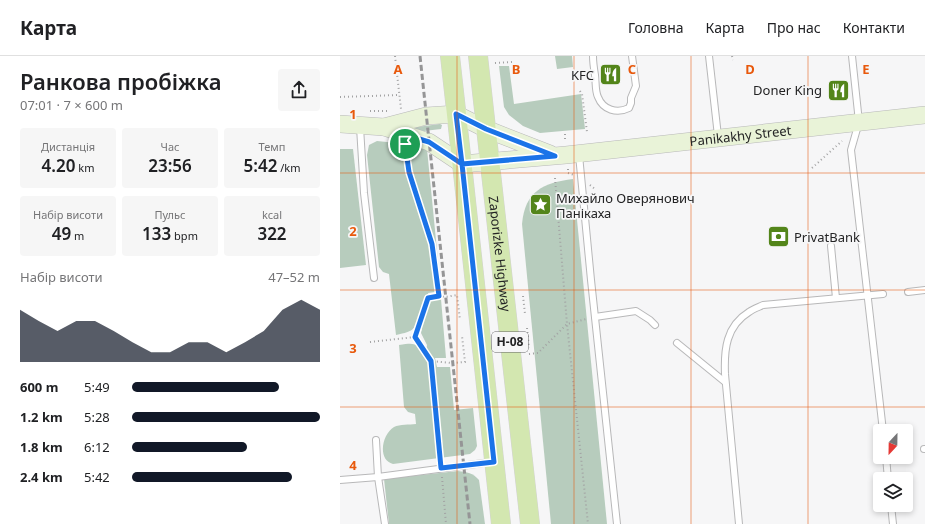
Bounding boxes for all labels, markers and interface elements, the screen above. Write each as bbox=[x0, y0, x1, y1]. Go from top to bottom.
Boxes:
text: Карта bbox=[20, 15, 77, 41]
text: Головна bbox=[628, 18, 684, 37]
text: Карта bbox=[706, 18, 745, 37]
text: Про нас bbox=[767, 18, 821, 37]
text: Контакти bbox=[843, 18, 905, 37]
text: A bbox=[394, 60, 403, 78]
text: B bbox=[512, 60, 520, 78]
text: C bbox=[628, 60, 636, 78]
text: D bbox=[745, 60, 755, 78]
text: E bbox=[862, 60, 870, 78]
restaurant icon: KFC bbox=[597, 62, 623, 88]
text: Ранкова пробіжка bbox=[20, 66, 221, 96]
place label: KFC bbox=[571, 66, 594, 84]
button: share bbox=[278, 69, 320, 111]
restaurant icon: Doner King bbox=[825, 77, 851, 103]
place label: Doner King bbox=[753, 81, 822, 99]
text: 07:01 · 7 × 600 m bbox=[20, 96, 123, 114]
text: 1 bbox=[349, 105, 357, 123]
street label: Panikakhy Street bbox=[689, 121, 792, 150]
pin bbox=[388, 127, 422, 161]
icon: arrive bbox=[394, 133, 416, 155]
text: Дистанція bbox=[41, 139, 95, 154]
text: Час bbox=[161, 139, 179, 154]
text: Темп bbox=[259, 139, 285, 154]
text: 4.20 bbox=[42, 154, 75, 177]
text: 23:56 bbox=[148, 154, 192, 177]
text: 5:42 bbox=[244, 154, 277, 177]
text: km bbox=[75, 160, 94, 175]
text: /km bbox=[277, 160, 301, 175]
place label: Михайло Оверянович Панікаха bbox=[556, 189, 695, 222]
place icon: Михайло Оверянович Панікаха bbox=[527, 192, 553, 218]
street label: Zaporizke Highway bbox=[485, 195, 515, 313]
text: Набір висоти bbox=[33, 207, 103, 222]
text: Пульс bbox=[155, 207, 186, 222]
text: kcal bbox=[262, 207, 282, 222]
text: 49 bbox=[52, 222, 71, 245]
text: 133 bbox=[142, 222, 171, 245]
text: 322 bbox=[257, 222, 287, 245]
text: 2 bbox=[349, 222, 357, 240]
bank icon: PrivatBank bbox=[766, 224, 792, 250]
text: m bbox=[71, 228, 84, 243]
text: bpm bbox=[171, 228, 198, 243]
place label: PrivatBank bbox=[794, 228, 860, 246]
text: Набір висоти bbox=[20, 268, 103, 286]
text: 47–52 m bbox=[268, 268, 320, 286]
road number: Н-08 bbox=[492, 332, 528, 352]
text: 3 bbox=[349, 339, 357, 357]
text: 600 m bbox=[20, 378, 58, 396]
text: 5:49 bbox=[84, 378, 110, 396]
text: 1.2 km bbox=[20, 408, 63, 426]
text: 5:28 bbox=[84, 408, 110, 426]
north arrow bbox=[873, 424, 913, 464]
map controls bbox=[873, 424, 913, 512]
text: 1.8 km bbox=[20, 438, 63, 456]
text: 6:12 bbox=[84, 438, 110, 456]
text: 4 bbox=[349, 456, 357, 474]
text: 2.4 km bbox=[20, 468, 63, 486]
text: 5:42 bbox=[84, 468, 110, 486]
button: layers bbox=[873, 472, 913, 512]

